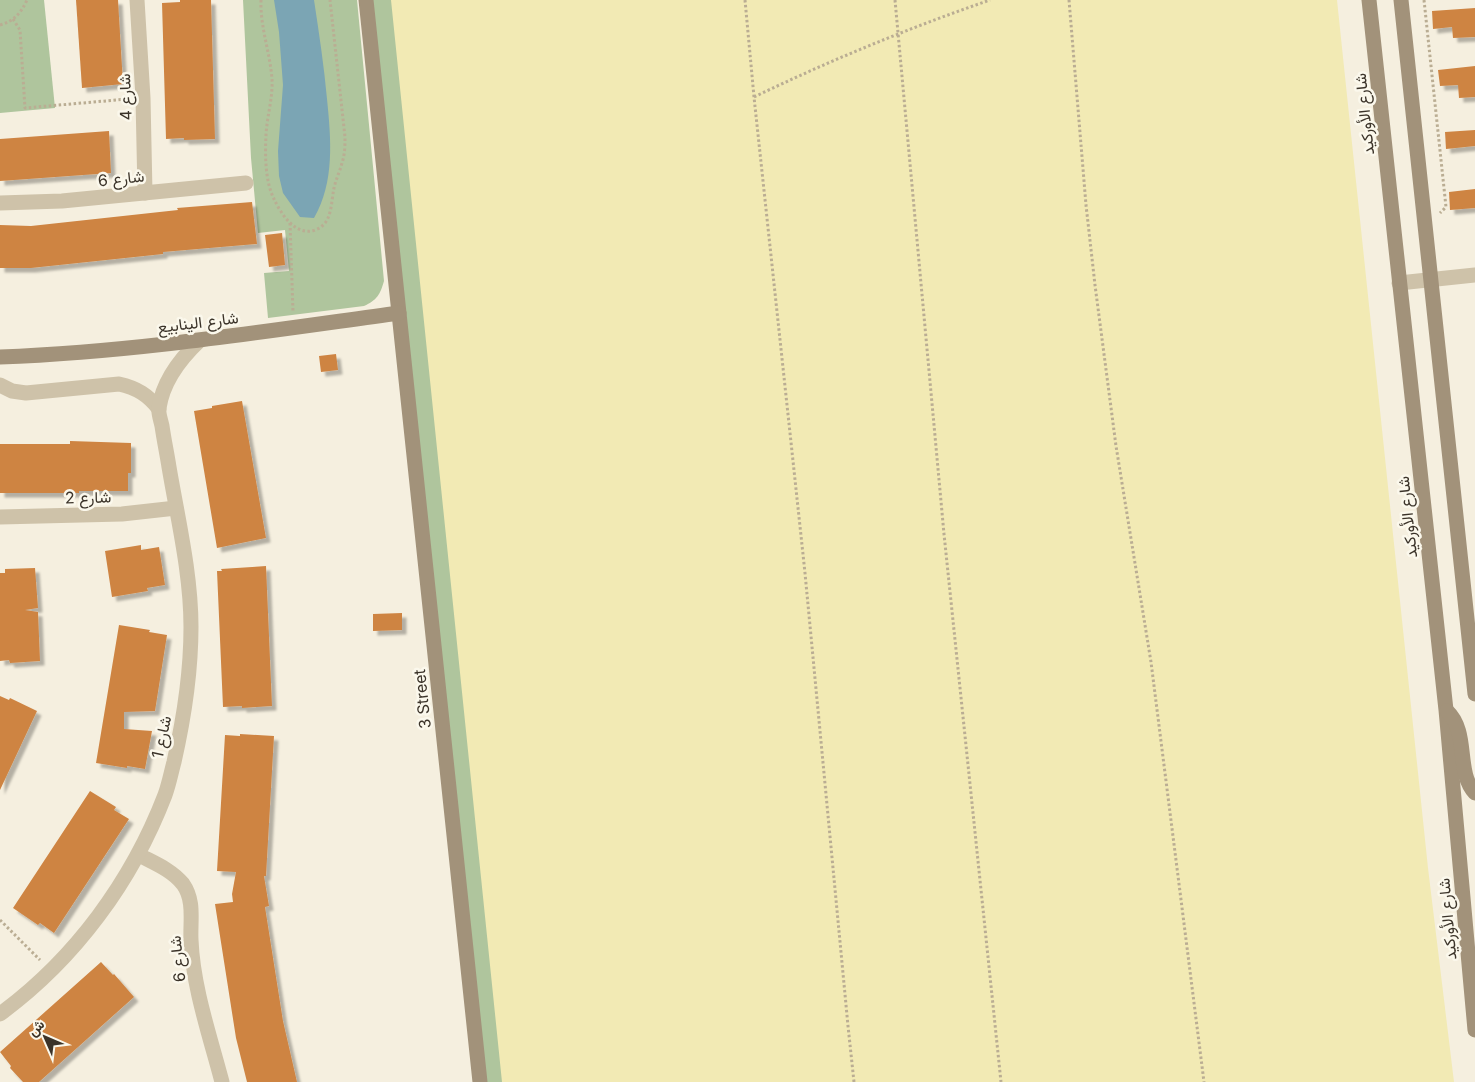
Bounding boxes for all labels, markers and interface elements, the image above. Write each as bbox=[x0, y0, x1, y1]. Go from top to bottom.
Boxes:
street label: شارع الأوركيد bbox=[1350, 72, 1380, 156]
street label: شارع 4 bbox=[114, 73, 138, 121]
street label: شارع 6 bbox=[97, 166, 145, 192]
street label: شارع الينابيع bbox=[156, 307, 240, 339]
street label: شارع الأوركيد bbox=[1393, 475, 1423, 559]
street label: شارع 2 bbox=[65, 487, 111, 509]
street label: 3 Street bbox=[409, 668, 435, 730]
street label: شارع 1 bbox=[147, 714, 177, 761]
street label: شارع الأوركيد bbox=[1433, 877, 1463, 961]
street label: شارع 6 bbox=[165, 935, 191, 983]
north arrow bbox=[20, 1012, 70, 1062]
text: ش bbox=[23, 1015, 48, 1040]

